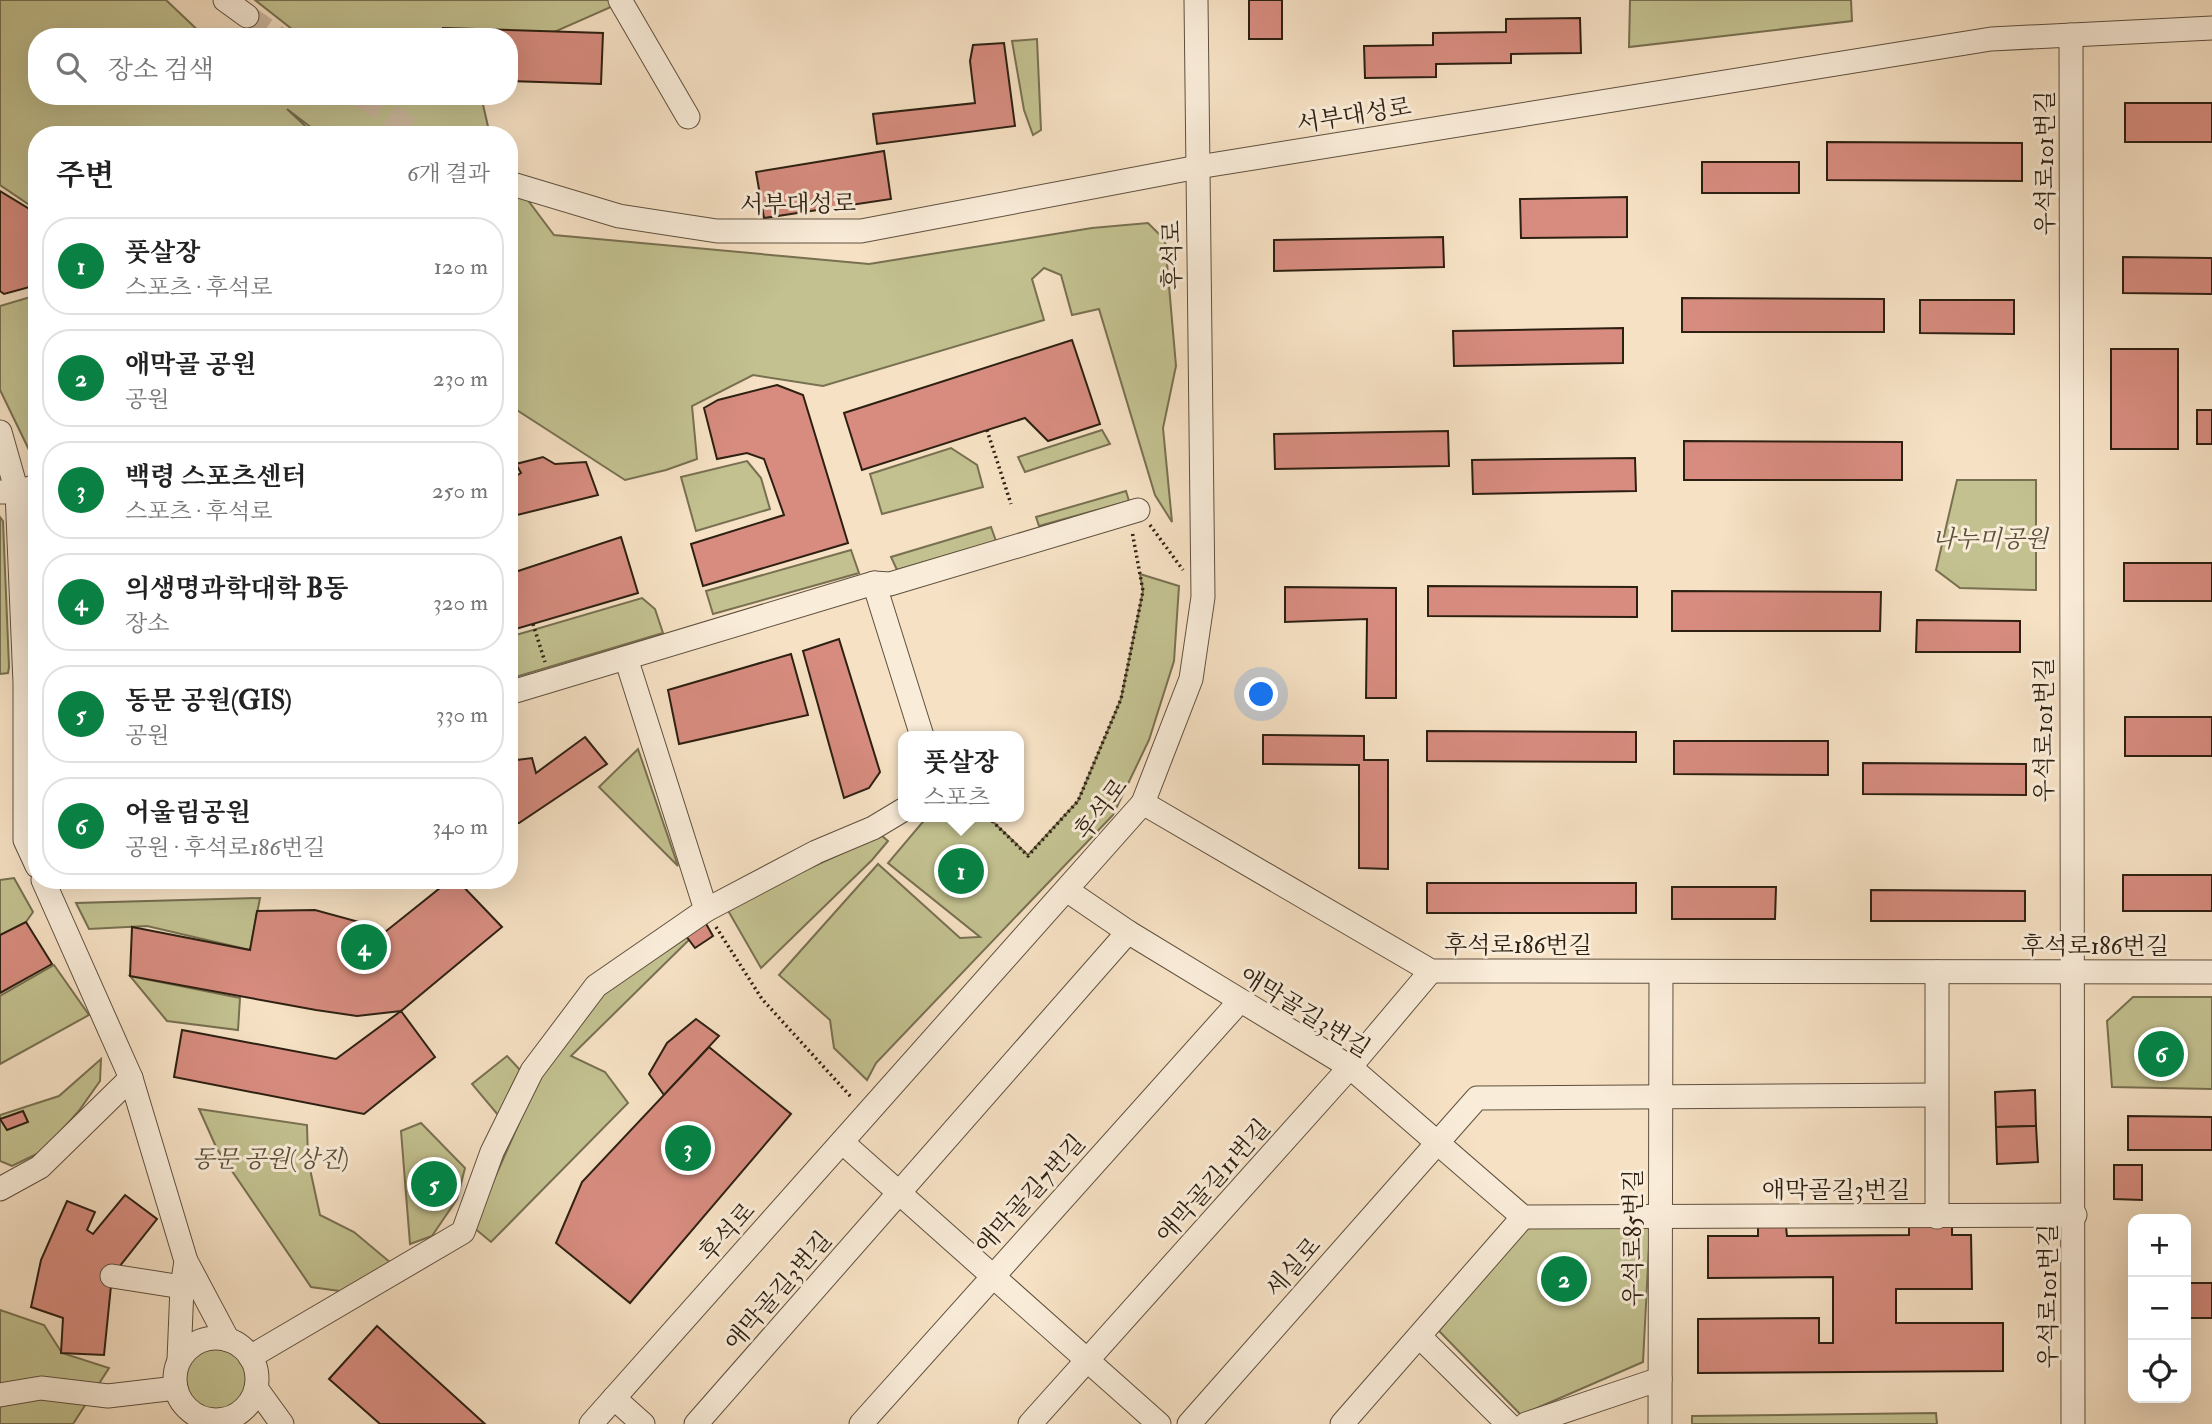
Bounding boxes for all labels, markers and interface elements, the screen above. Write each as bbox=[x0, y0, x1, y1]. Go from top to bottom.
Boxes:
search box bbox=[28, 28, 518, 105]
icon: search bbox=[52, 48, 90, 86]
text: 장소 검색 bbox=[108, 54, 214, 86]
street label: 우석로101번길 bbox=[2030, 90, 2061, 236]
street label: 서부대성로 bbox=[1294, 91, 1414, 140]
text: 주변 bbox=[56, 157, 114, 194]
text: 6개 결과 bbox=[407, 159, 490, 188]
street label: 서부대성로 bbox=[740, 188, 856, 221]
street label: 후석로 bbox=[1156, 220, 1189, 290]
text: 풋살장 bbox=[125, 237, 200, 269]
text: 1 bbox=[77, 252, 85, 281]
text: 120 m bbox=[434, 252, 488, 281]
text: 스포츠 · 후석로 bbox=[125, 273, 273, 302]
text: 애막골 공원 bbox=[125, 349, 256, 381]
text: 2 bbox=[75, 364, 87, 393]
text: 230 m bbox=[433, 364, 488, 393]
text: 공원 bbox=[125, 385, 169, 414]
text: 백령 스포츠센터 bbox=[125, 461, 306, 493]
text: 3 bbox=[77, 476, 85, 505]
text: 250 m bbox=[432, 476, 488, 505]
text: 스포츠 · 후석로 bbox=[125, 497, 273, 526]
park label: 나누미공원 bbox=[1932, 524, 2050, 555]
text: 의생명과학대학 B동 bbox=[125, 573, 348, 605]
text: 4 bbox=[75, 588, 87, 617]
text: 320 m bbox=[433, 588, 488, 617]
text: 장소 bbox=[125, 609, 169, 638]
street label: 우석로101번길 bbox=[2029, 657, 2060, 803]
your location bbox=[1244, 677, 1278, 711]
text: 동문 공원(GIS) bbox=[125, 685, 292, 717]
text: 5 bbox=[76, 700, 86, 729]
text: 330 m bbox=[436, 700, 488, 729]
text: 공원 bbox=[125, 721, 169, 750]
popup bbox=[898, 731, 1024, 822]
text: 풋살장 bbox=[923, 747, 999, 779]
street label: 후석로 bbox=[1068, 772, 1135, 846]
text: 스포츠 bbox=[923, 783, 990, 812]
text: 어울림공원 bbox=[125, 797, 251, 829]
text: 6 bbox=[75, 812, 87, 841]
text: 340 m bbox=[432, 812, 488, 841]
text: 공원 · 후석로186번길 bbox=[125, 833, 325, 862]
pin: 1 bbox=[938, 845, 984, 897]
pin: 4 bbox=[341, 921, 387, 973]
street label: 후석로186번길 bbox=[1444, 930, 1592, 961]
street label: 후석로186번길 bbox=[2021, 931, 2169, 962]
street label: 애막골길3번길 bbox=[1234, 960, 1376, 1065]
pin: 6 bbox=[2138, 1028, 2184, 1080]
street label: 애막골길11번길 bbox=[1150, 1113, 1277, 1250]
pin: 3 bbox=[665, 1122, 711, 1174]
street label: 애막골길7번길 bbox=[969, 1128, 1092, 1260]
park label: 동문 공원(상진) bbox=[192, 1144, 348, 1175]
pin: 5 bbox=[411, 1158, 457, 1210]
street label: 우석로85번길 bbox=[1618, 1169, 1649, 1307]
street label: 애막골길3번길 bbox=[1762, 1175, 1910, 1206]
street label: 후석로 bbox=[693, 1196, 762, 1269]
map controls bbox=[2128, 1214, 2191, 1403]
button: + bbox=[2128, 1214, 2191, 1277]
street label: 우석로101번길 bbox=[2033, 1223, 2064, 1369]
street label: 애막골길3번길 bbox=[718, 1225, 839, 1357]
street label: 세실로 bbox=[1259, 1231, 1328, 1304]
pin: 2 bbox=[1541, 1253, 1587, 1305]
button: − bbox=[2128, 1277, 2191, 1340]
button: locate bbox=[2128, 1340, 2191, 1403]

